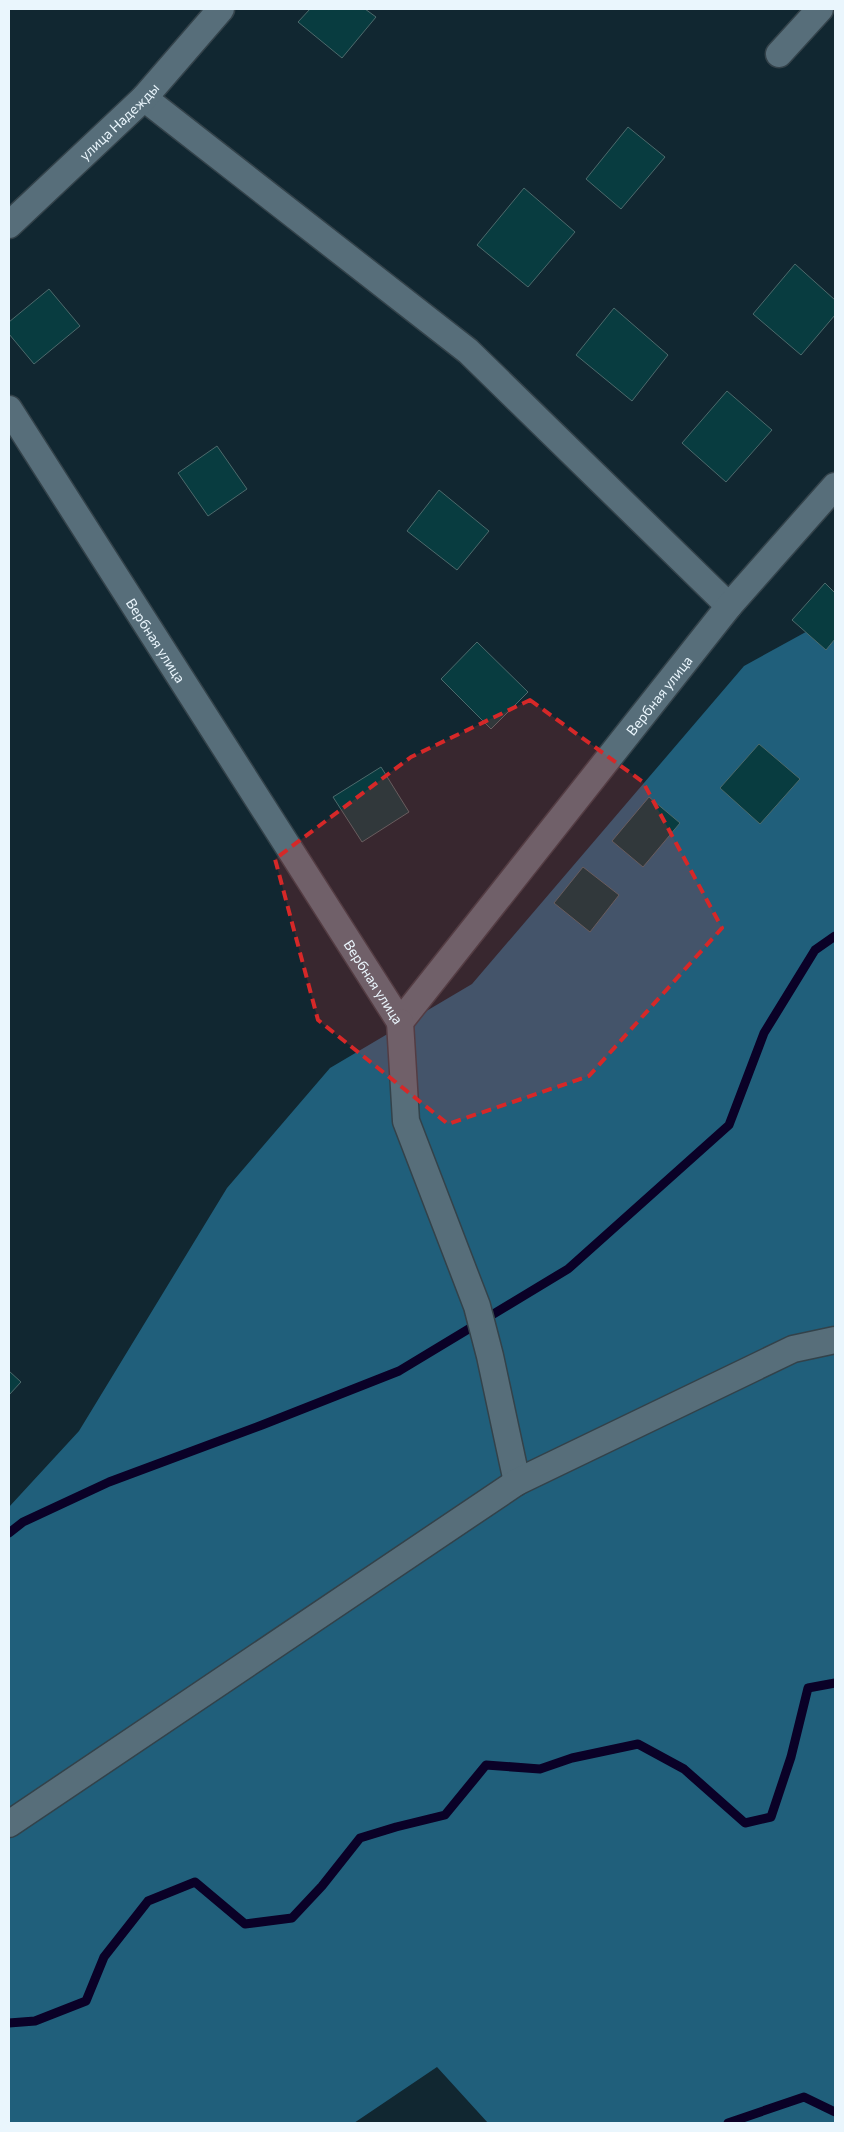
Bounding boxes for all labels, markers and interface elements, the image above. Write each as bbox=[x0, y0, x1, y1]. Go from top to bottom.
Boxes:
street label: улица Надежды bbox=[75, 79, 162, 163]
street label: Вербная улица bbox=[123, 595, 190, 685]
street label: Вербная улица bbox=[622, 652, 695, 738]
street label: Вербная улица bbox=[341, 936, 407, 1027]

